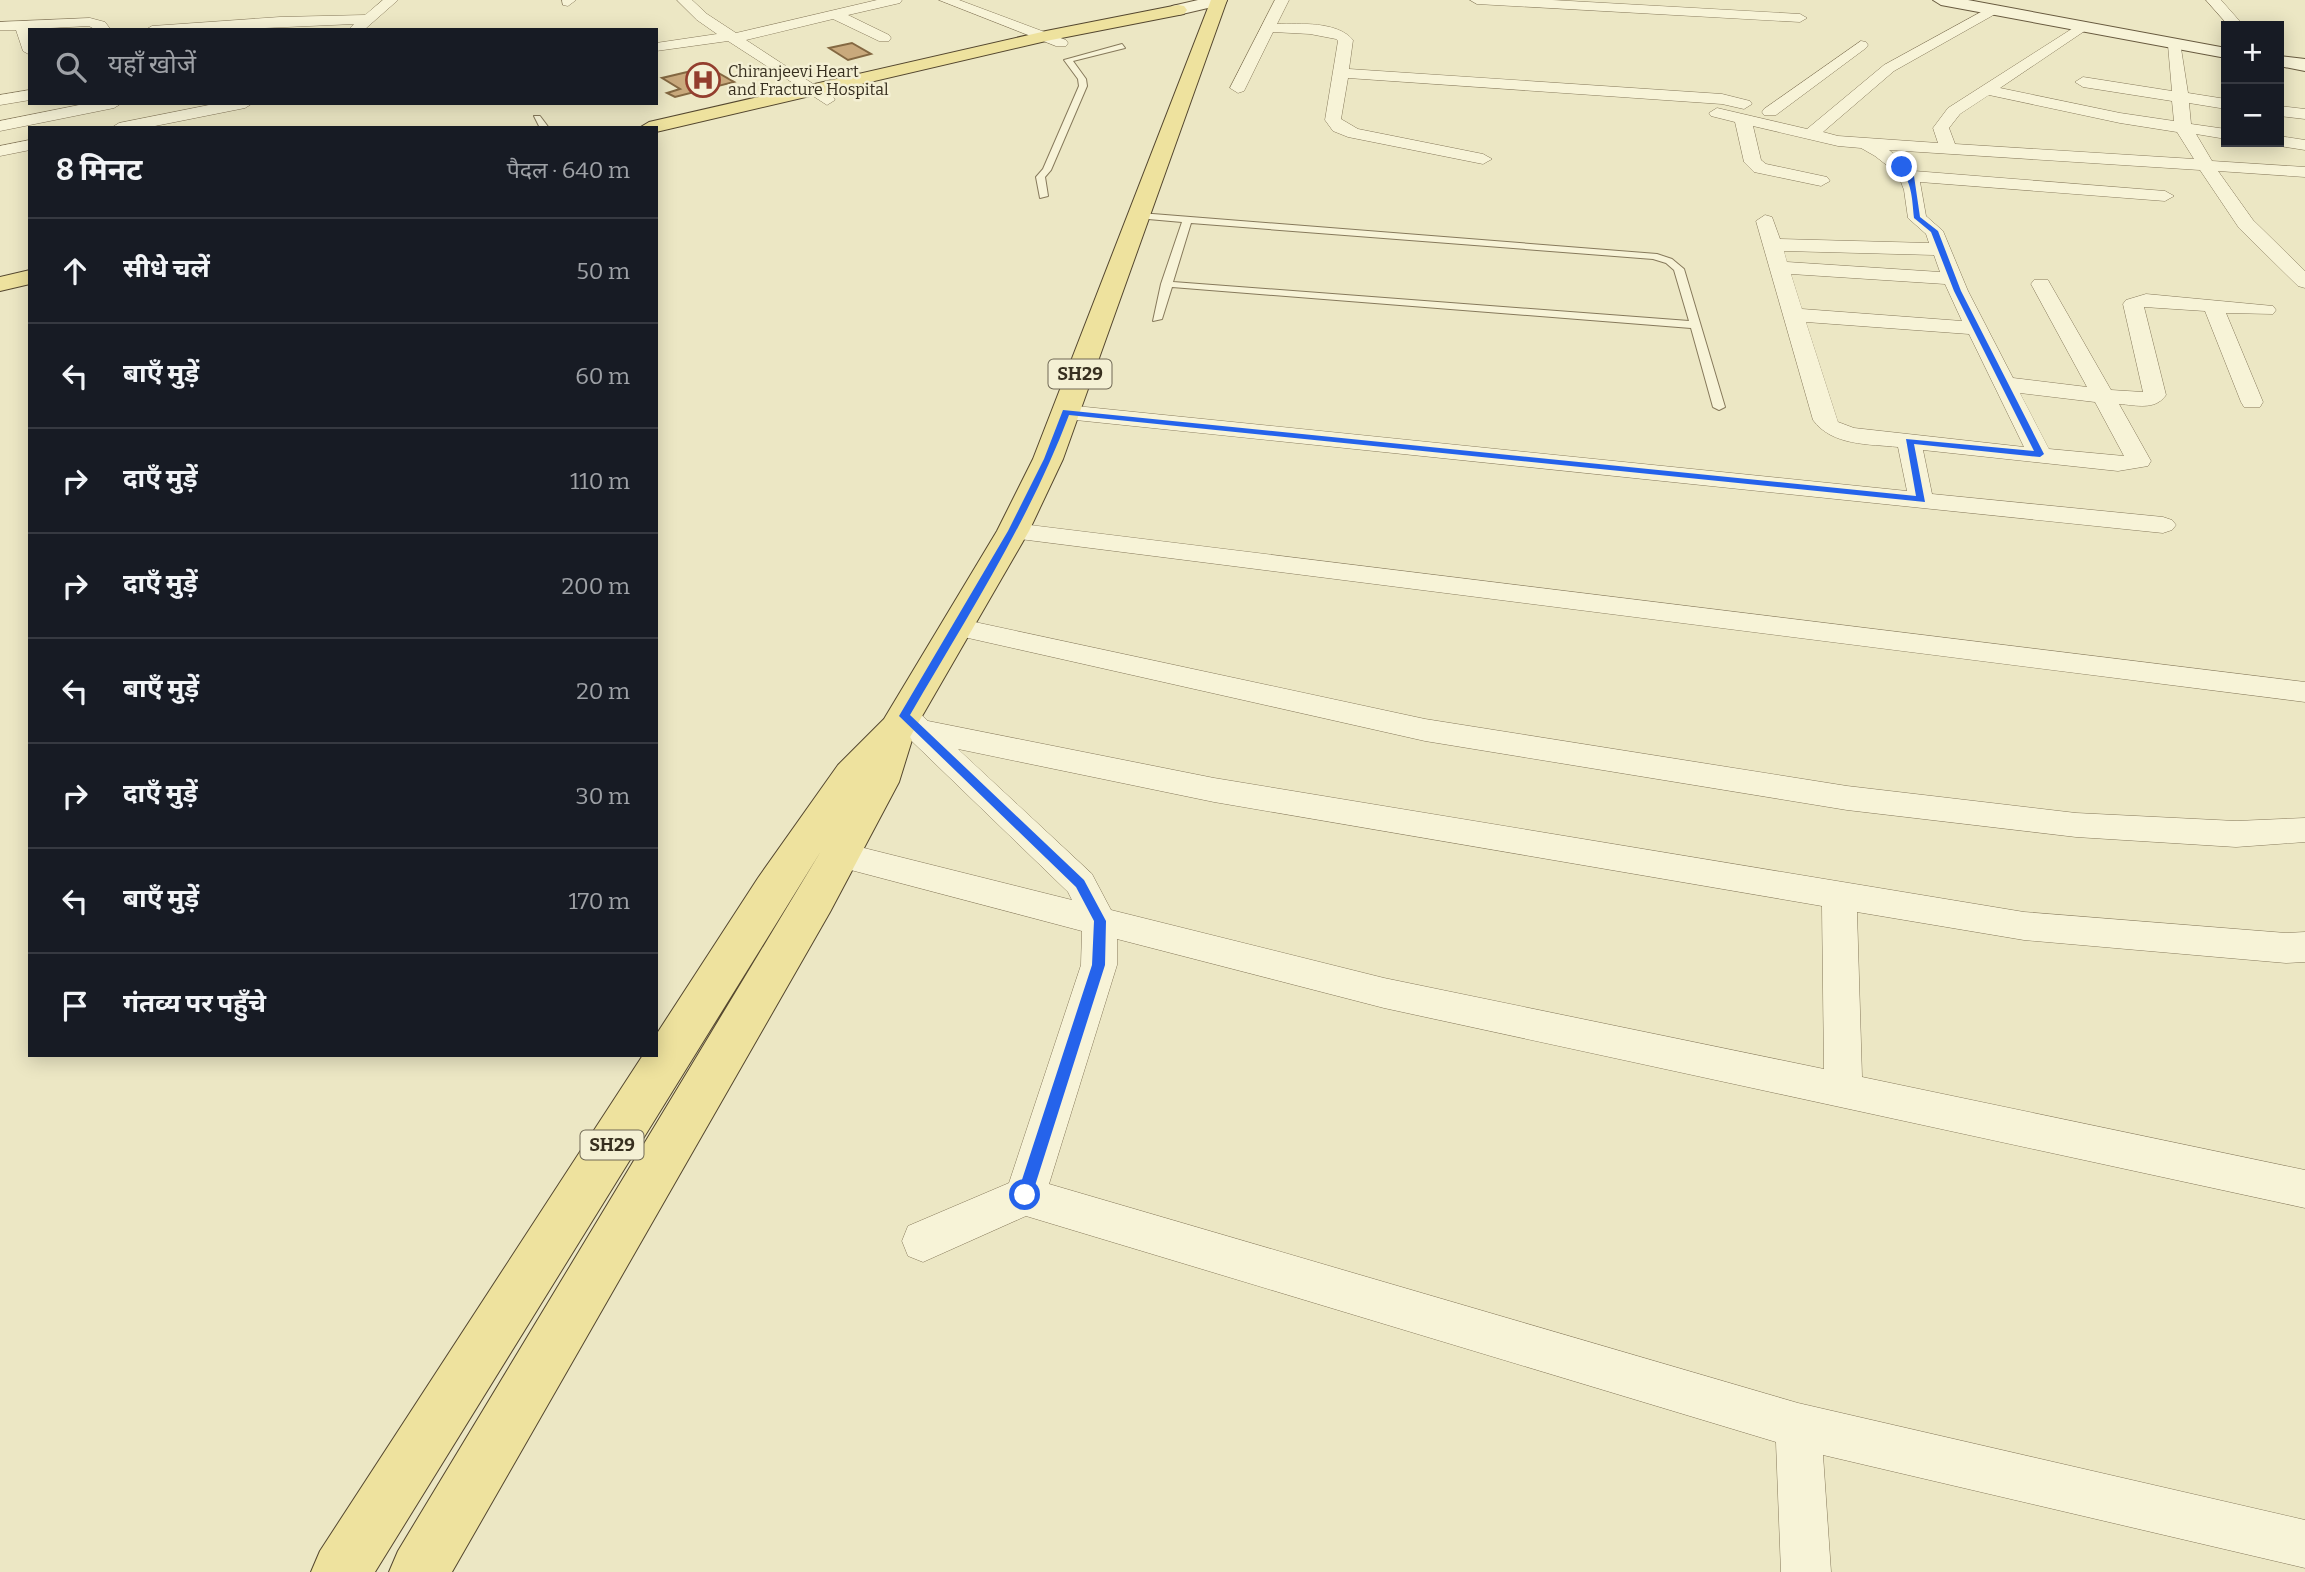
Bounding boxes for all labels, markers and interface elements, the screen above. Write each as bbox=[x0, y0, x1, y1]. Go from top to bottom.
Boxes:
map controls bbox=[2221, 21, 2284, 147]
button: + bbox=[2221, 21, 2284, 84]
search box bbox=[28, 28, 658, 105]
icon: search bbox=[52, 48, 90, 86]
text: यहाँ खोजें bbox=[108, 49, 196, 80]
hospital icon: Chiranjeevi Heart and Fracture Hospital bbox=[684, 61, 722, 99]
place label: Chiranjeevi Heart and Fracture Hospital bbox=[728, 62, 889, 99]
button: − bbox=[2221, 84, 2284, 147]
route end bbox=[1886, 151, 1917, 182]
text: 8 मिनट bbox=[56, 152, 142, 188]
text: पैदल · 640 m bbox=[507, 156, 630, 184]
icon: ahead bbox=[56, 252, 94, 290]
text: सीधे चलें bbox=[123, 253, 210, 284]
text: 50 m bbox=[576, 257, 630, 285]
icon: left bbox=[56, 357, 94, 395]
text: बाएँ मुड़ें bbox=[123, 358, 199, 389]
road number: SH29 bbox=[1048, 360, 1112, 388]
text: 60 m bbox=[575, 362, 630, 390]
icon: right bbox=[56, 462, 94, 500]
text: दाएँ मुड़ें bbox=[123, 463, 198, 494]
text: 110 m bbox=[570, 467, 630, 495]
icon: right bbox=[56, 567, 94, 605]
text: दाएँ मुड़ें bbox=[123, 568, 198, 599]
text: 200 m bbox=[561, 572, 630, 600]
icon: left bbox=[56, 672, 94, 710]
text: बाएँ मुड़ें bbox=[123, 673, 199, 704]
text: 20 m bbox=[576, 677, 630, 705]
icon: right bbox=[56, 777, 94, 815]
text: दाएँ मुड़ें bbox=[123, 778, 198, 809]
text: 30 m bbox=[576, 782, 630, 810]
icon: left bbox=[56, 882, 94, 920]
text: बाएँ मुड़ें bbox=[123, 883, 199, 914]
text: 170 m bbox=[568, 887, 630, 915]
icon: arrive bbox=[56, 987, 94, 1025]
text: गंतव्य पर पहुँचे bbox=[123, 988, 266, 1019]
road number: SH29 bbox=[580, 1130, 644, 1160]
route start bbox=[1009, 1179, 1040, 1210]

